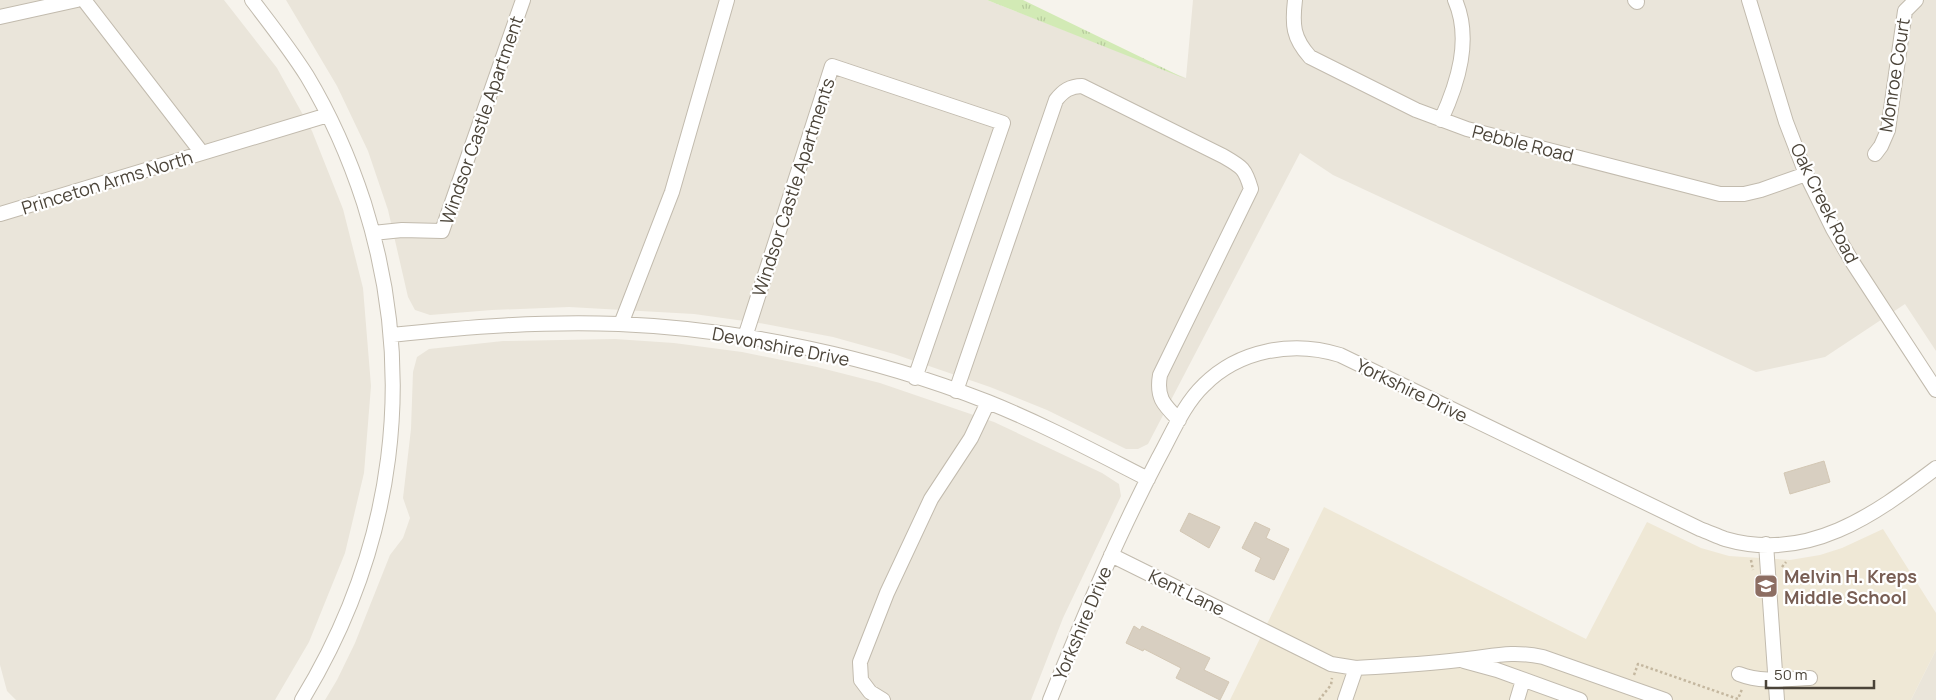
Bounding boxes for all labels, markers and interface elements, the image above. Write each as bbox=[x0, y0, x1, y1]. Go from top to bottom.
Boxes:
street label: Windsor Castle Apartment bbox=[434, 12, 528, 228]
street label: Monroe Court bbox=[1873, 16, 1915, 134]
street label: Windsor Castle Apartments bbox=[746, 75, 840, 299]
street label: Pebble Road bbox=[1470, 119, 1576, 167]
street label: Oak Creek Road bbox=[1786, 139, 1864, 267]
street label: Princeton Arms North bbox=[18, 145, 196, 219]
street label: Devonshire Drive bbox=[710, 321, 852, 371]
street label: Yorkshire Drive bbox=[1352, 353, 1472, 427]
street label: Yorkshire Drive bbox=[1047, 562, 1117, 684]
street label: Kent Lane bbox=[1145, 563, 1229, 621]
place label: Melvin H. Kreps Middle School bbox=[1784, 564, 1917, 609]
school or university icon: Melvin H. Kreps Middle School bbox=[1753, 573, 1779, 599]
scale bar bbox=[1766, 658, 1874, 690]
text: 50 m bbox=[1774, 664, 1808, 685]

